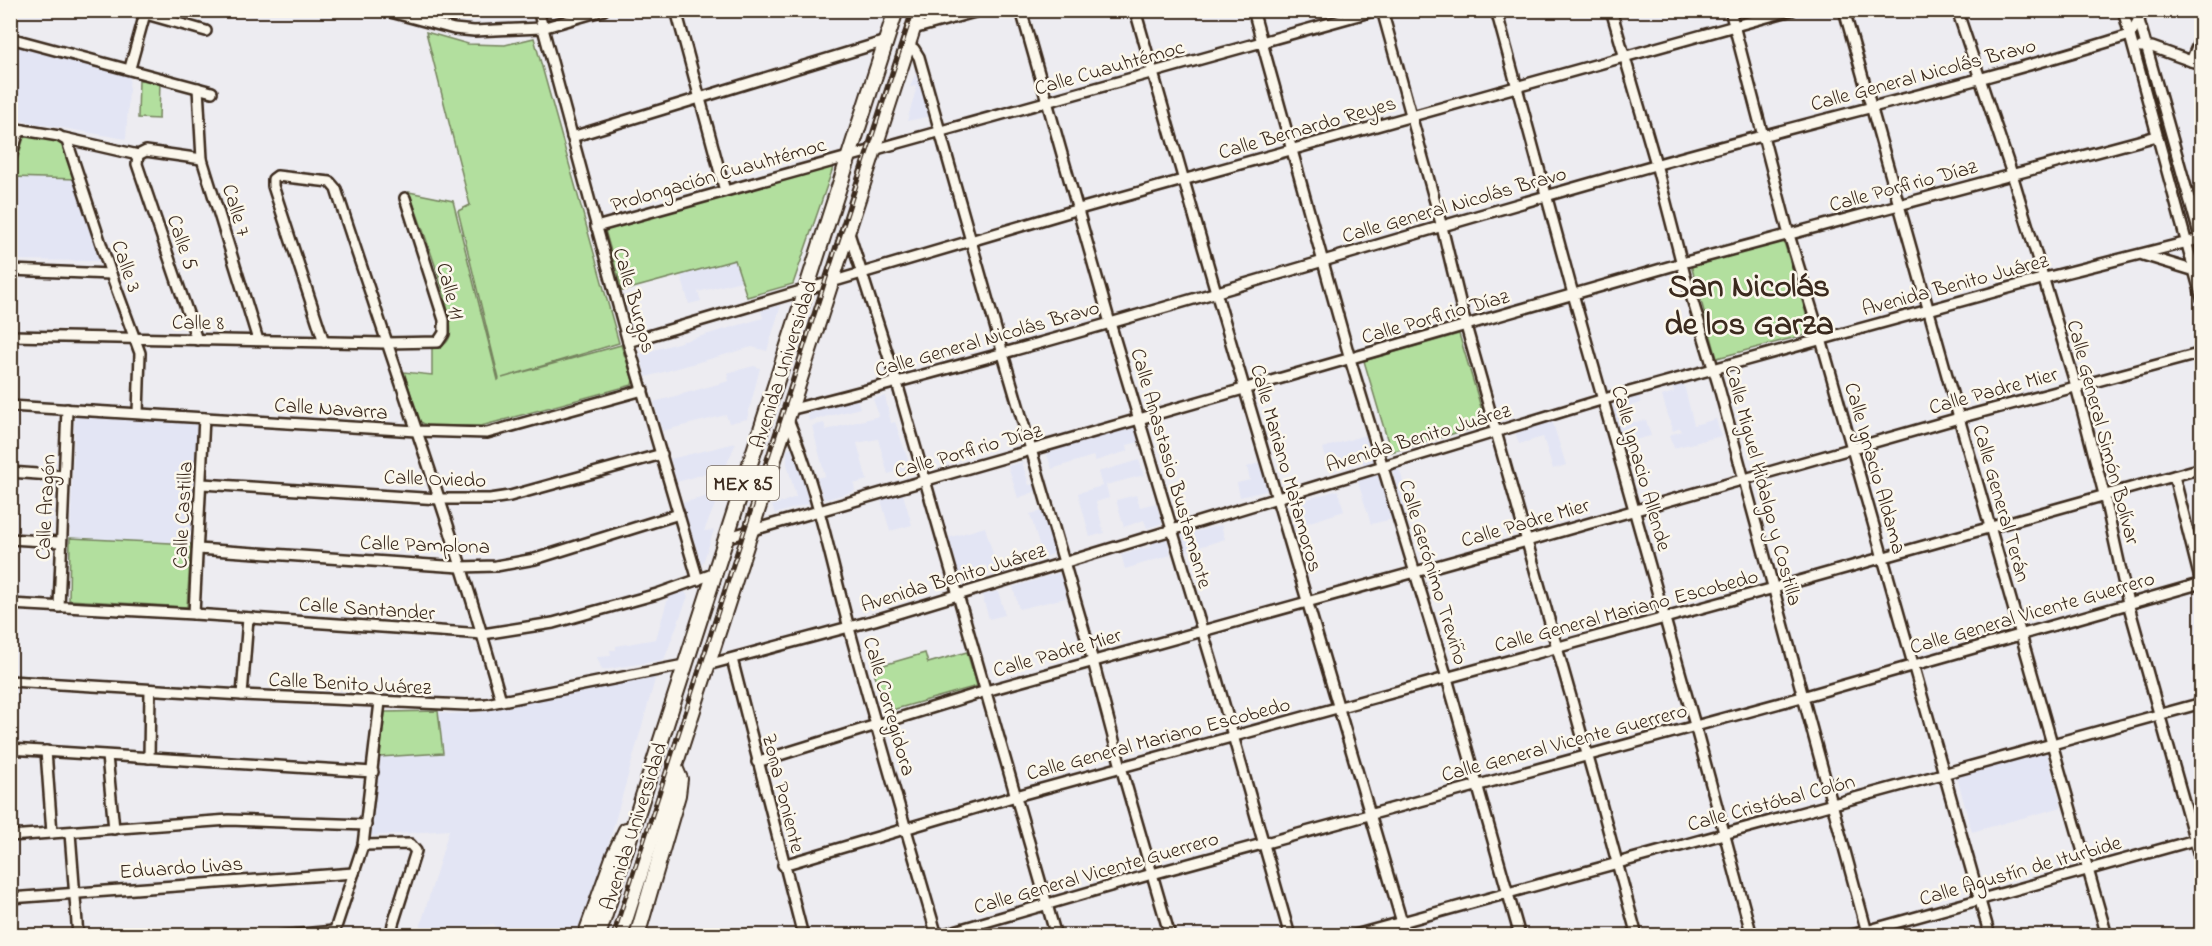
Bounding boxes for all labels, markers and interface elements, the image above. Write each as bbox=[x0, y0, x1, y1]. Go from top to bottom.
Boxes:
street label: Calle General Nicolás Bravo bbox=[1807, 31, 2040, 120]
street label: Calle Cuauhtémoc bbox=[1031, 33, 1189, 105]
street label: Calle Bernardo Reyes bbox=[1215, 89, 1400, 171]
street label: Prolongación Cuauhtémoc bbox=[607, 131, 831, 223]
street label: Calle Porfirio Díaz bbox=[1826, 153, 1981, 221]
street label: Calle General Nicolás Bravo bbox=[1339, 159, 1570, 252]
street label: Calle 7 bbox=[213, 181, 257, 241]
street label: Calle 5 bbox=[158, 211, 205, 274]
street label: Calle 3 bbox=[102, 237, 148, 297]
street label: Calle Burgos bbox=[602, 244, 662, 357]
street label: Avenida Benito Juárez bbox=[1859, 247, 2052, 325]
street label: Calle 11 bbox=[427, 260, 471, 324]
district label: San Nicolás de los Garza bbox=[1664, 264, 1834, 350]
street label: Avenida Universidad bbox=[744, 277, 826, 453]
street label: Calle Porfirio Díaz bbox=[1358, 282, 1513, 353]
street label: Calle General Nicolás Bravo bbox=[872, 293, 1103, 386]
street label: Calle 8 bbox=[171, 309, 225, 339]
street label: Calle General Simón Bolívar bbox=[2058, 317, 2147, 549]
street label: Calle Anastasio Bustamante bbox=[1121, 345, 1219, 593]
street label: Calle Padre Mier bbox=[1926, 360, 2062, 424]
street label: Calle Mariano Matamoros bbox=[1241, 361, 1329, 576]
street label: Calle Miguel Hidalgo y Costilla bbox=[1714, 362, 1809, 610]
street label: Calle Ignacio Aldama bbox=[1833, 379, 1913, 558]
street label: Calle Ignacio Allende bbox=[1600, 382, 1678, 556]
street label: Calle Navarra bbox=[273, 391, 389, 429]
street label: Avenida Benito Juárez bbox=[1322, 396, 1515, 481]
street label: Calle Porfirio Díaz bbox=[891, 416, 1046, 487]
street label: Calle General Terán bbox=[1963, 421, 2037, 586]
street label: Calle Aragón bbox=[29, 453, 67, 561]
street label: Calle Castilla bbox=[166, 461, 202, 570]
street label: Calle Oviedo bbox=[383, 463, 487, 497]
road number: MEX 85 bbox=[707, 466, 779, 500]
street label: Calle Gerónimo Treviño bbox=[1390, 476, 1475, 669]
street label: Calle Padre Mier bbox=[1458, 491, 1594, 557]
street label: Calle Pamplona bbox=[359, 529, 490, 563]
street label: Avenida Benito Juárez bbox=[857, 536, 1050, 621]
street label: Calle General Mariano Escobedo bbox=[1491, 562, 1762, 662]
street label: Calle General Vicente Guerrero bbox=[1907, 565, 2159, 663]
street label: Calle Santander bbox=[298, 590, 436, 630]
street label: Calle Padre Mier bbox=[990, 621, 1126, 687]
street label: Calle Corregidora bbox=[852, 634, 922, 780]
street label: Calle Benito Juárez bbox=[268, 666, 432, 704]
street label: Calle General Mariano Escobedo bbox=[1023, 690, 1294, 790]
street label: Calle General Vicente Guerrero bbox=[1438, 697, 1691, 791]
street label: Zona Poniente bbox=[753, 731, 812, 857]
street label: Avenida Universidad bbox=[594, 739, 676, 915]
street label: Calle Cristóbal Colón bbox=[1684, 767, 1859, 841]
street label: Calle General Vicente Guerrero bbox=[971, 825, 1223, 923]
street label: Calle Agustín de Iturbide bbox=[1916, 829, 2126, 917]
street label: Eduardo Livas bbox=[118, 850, 244, 888]

